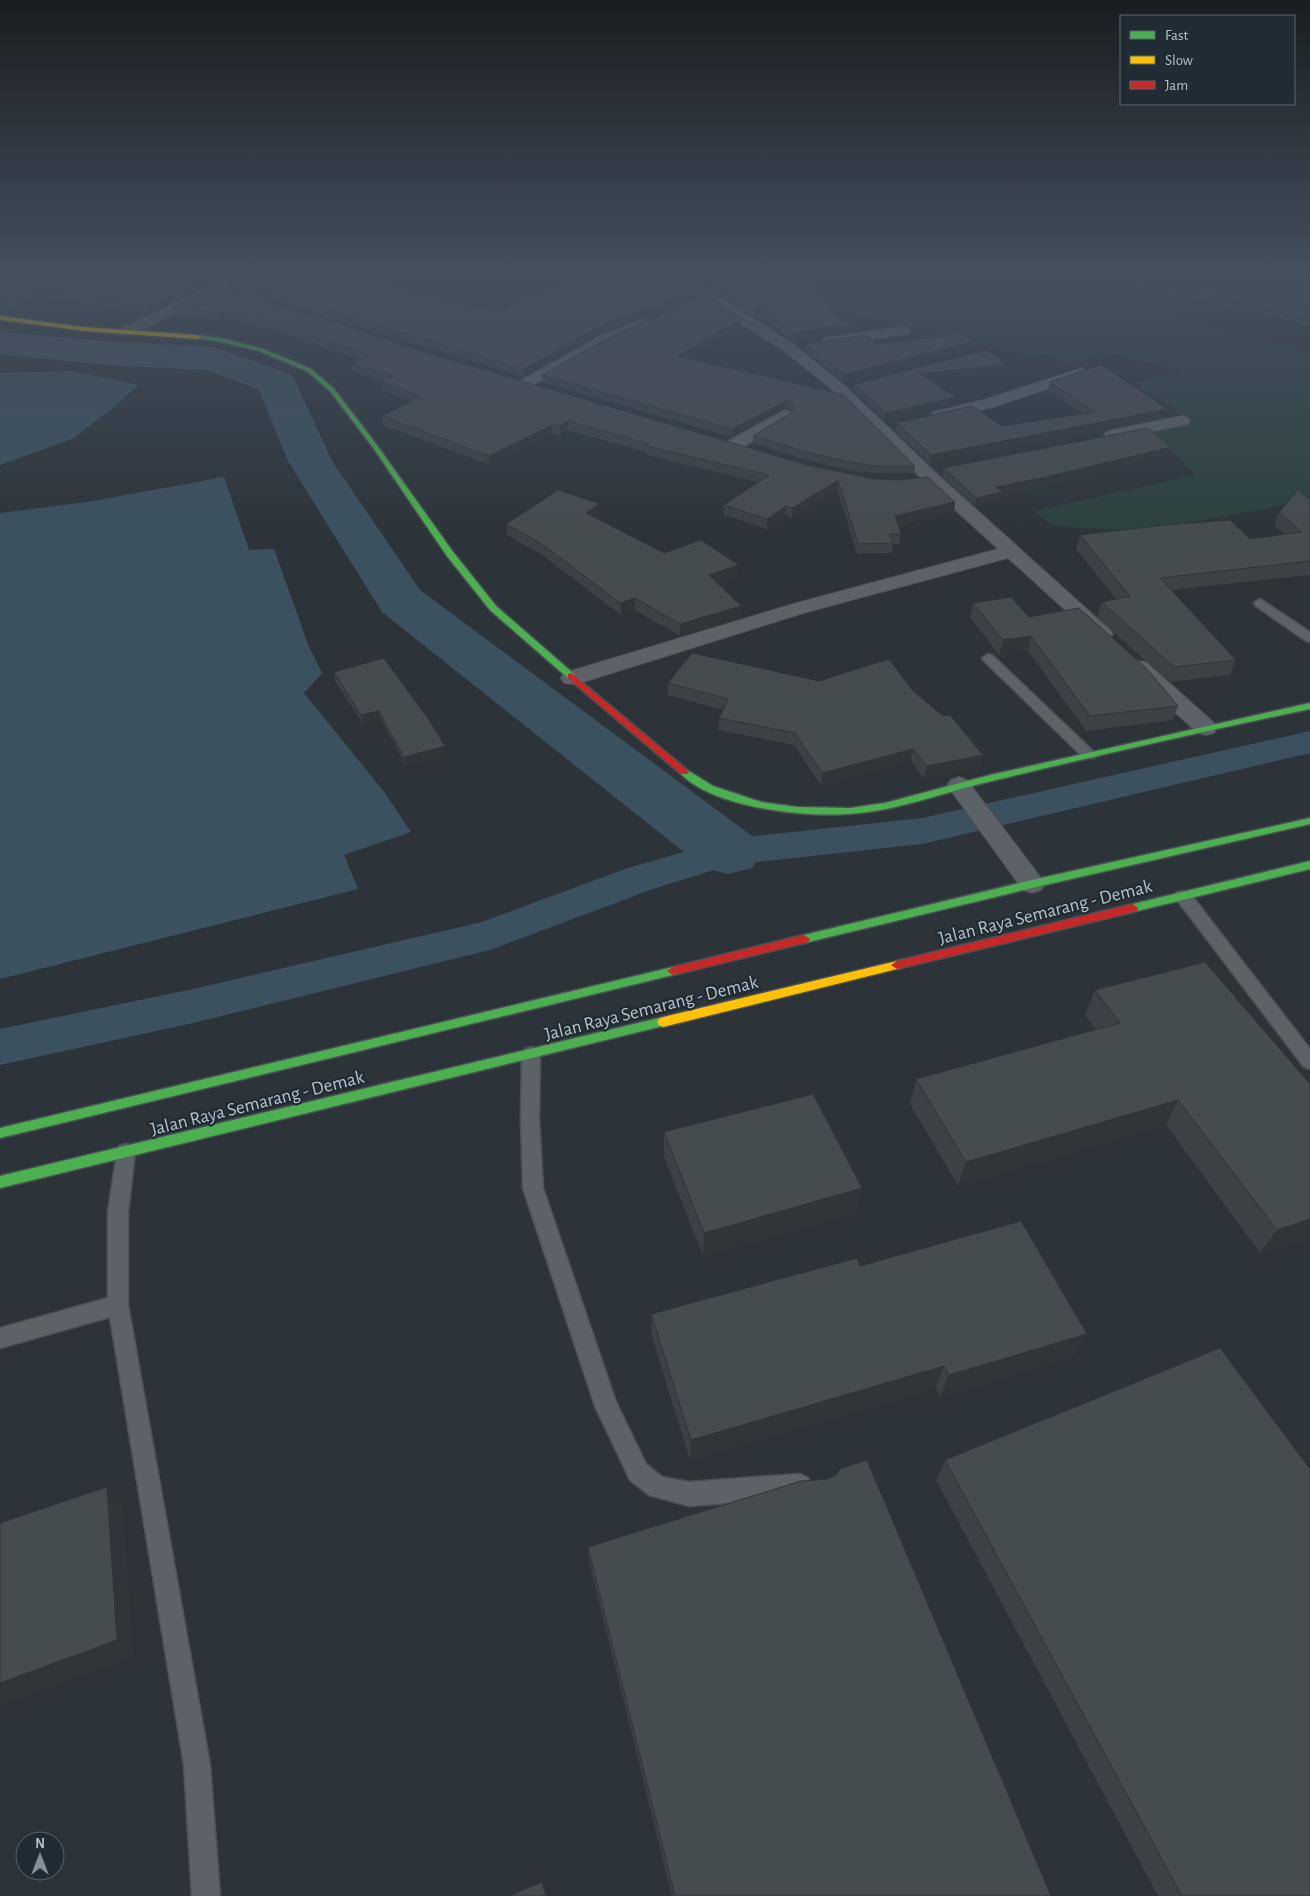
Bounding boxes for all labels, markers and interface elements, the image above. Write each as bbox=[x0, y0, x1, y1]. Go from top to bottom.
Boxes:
legend bbox=[1120, 15, 1295, 105]
text: Fast bbox=[1165, 28, 1189, 43]
text: Slow bbox=[1165, 53, 1193, 68]
text: Jam bbox=[1165, 78, 1188, 93]
street label: Jalan Raya Semarang - Demak bbox=[937, 877, 1154, 948]
street label: Jalan Raya Semarang - Demak bbox=[543, 973, 760, 1044]
street label: Jalan Raya Semarang - Demak bbox=[149, 1068, 366, 1139]
north arrow bbox=[15, 1831, 65, 1881]
text: N bbox=[35, 1837, 45, 1851]

